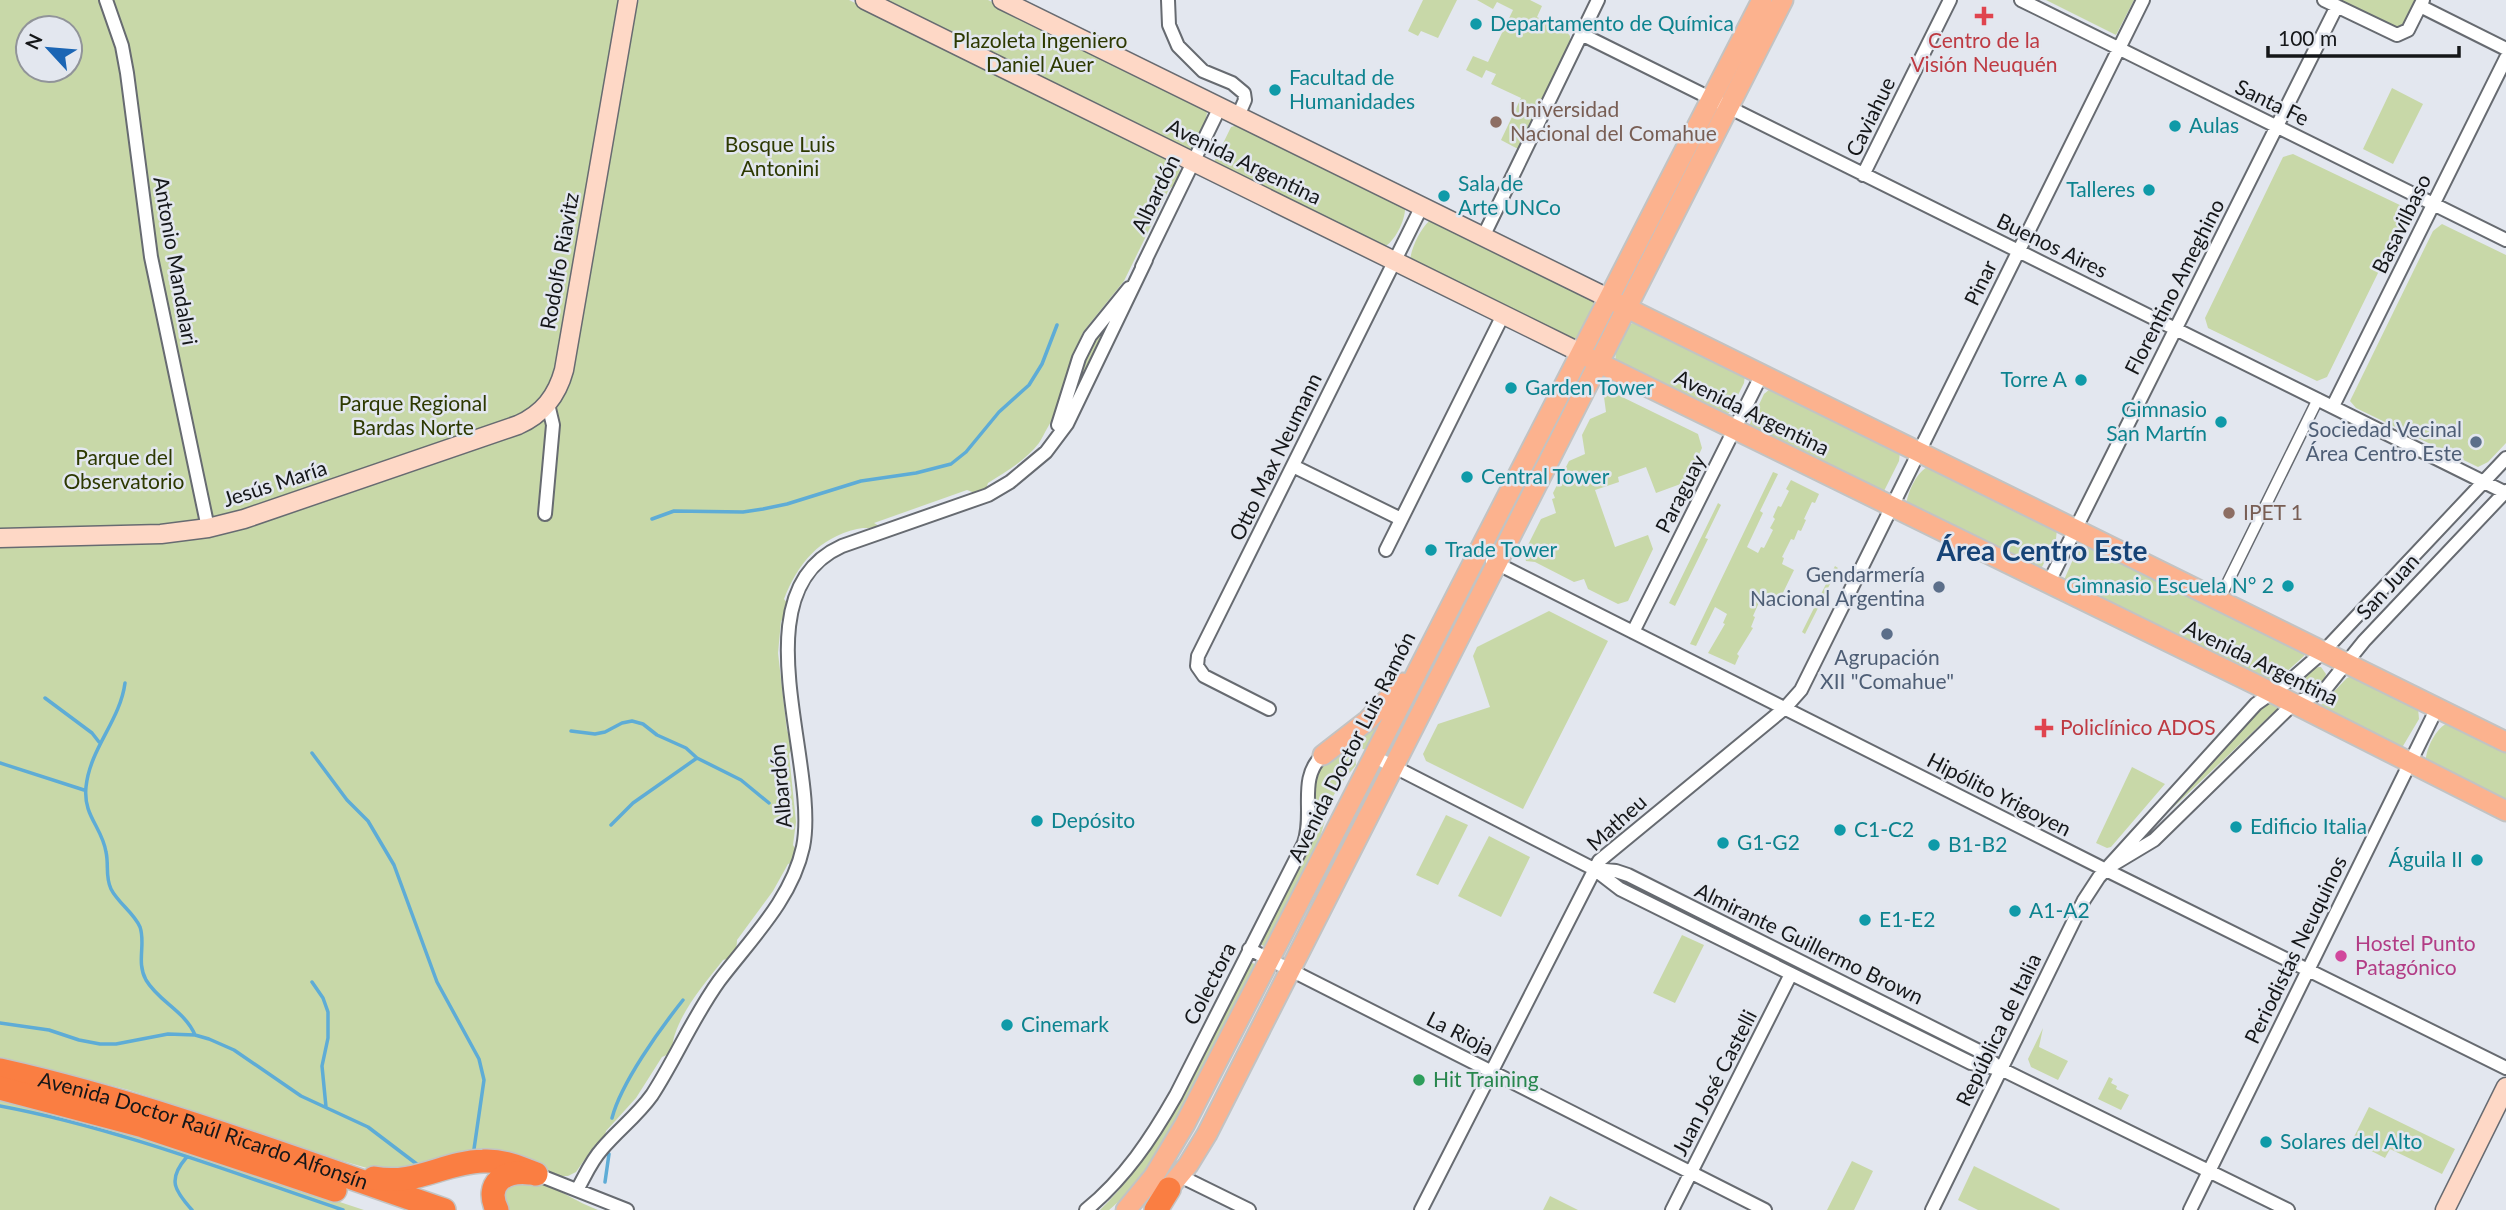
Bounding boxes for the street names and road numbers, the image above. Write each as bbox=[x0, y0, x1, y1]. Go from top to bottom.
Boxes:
street label: Caviahue bbox=[1840, 73, 1900, 160]
street label: Santa Fe bbox=[2232, 73, 2313, 130]
street label: Avenida Argentina bbox=[1163, 112, 1326, 209]
street label: Albardón bbox=[1125, 150, 1184, 237]
street label: Basavilbaso bbox=[2366, 170, 2435, 277]
street label: Antonio Mandalari bbox=[149, 174, 204, 347]
street label: Rodolfo Riavitz bbox=[534, 190, 583, 331]
street label: Florentino Ameghino bbox=[2119, 194, 2229, 378]
street label: Buenos Aires bbox=[1993, 207, 2112, 282]
street label: Pinar bbox=[1958, 255, 2001, 309]
street label: Avenida Argentina bbox=[1671, 363, 1834, 460]
street label: Otto Max Neumann bbox=[1223, 368, 1326, 544]
street label: Paraguay bbox=[1649, 450, 1710, 537]
street label: Jesús María bbox=[220, 454, 330, 511]
street label: San Juan bbox=[2350, 548, 2424, 624]
street label: Avenida Argentina bbox=[2180, 613, 2343, 710]
street label: Avenida Doctor Luis Ramón bbox=[1282, 627, 1420, 866]
street label: Albardón bbox=[763, 743, 796, 829]
street label: Hipólito Yrigoyen bbox=[1924, 747, 2076, 841]
street label: Matheu bbox=[1581, 789, 1651, 855]
street label: Periodistas Neuquinos bbox=[2238, 851, 2351, 1047]
street label: Almirante Guillermo Brown bbox=[1692, 877, 1928, 1009]
street label: Colectora bbox=[1177, 938, 1240, 1029]
street label: República de Italia bbox=[1950, 949, 2045, 1110]
street label: La Rioja bbox=[1423, 1005, 1498, 1060]
street label: Juan José Castelli bbox=[1666, 1005, 1761, 1159]
street label: Avenida Doctor Raúl Ricardo Alfonsín bbox=[36, 1066, 372, 1194]

